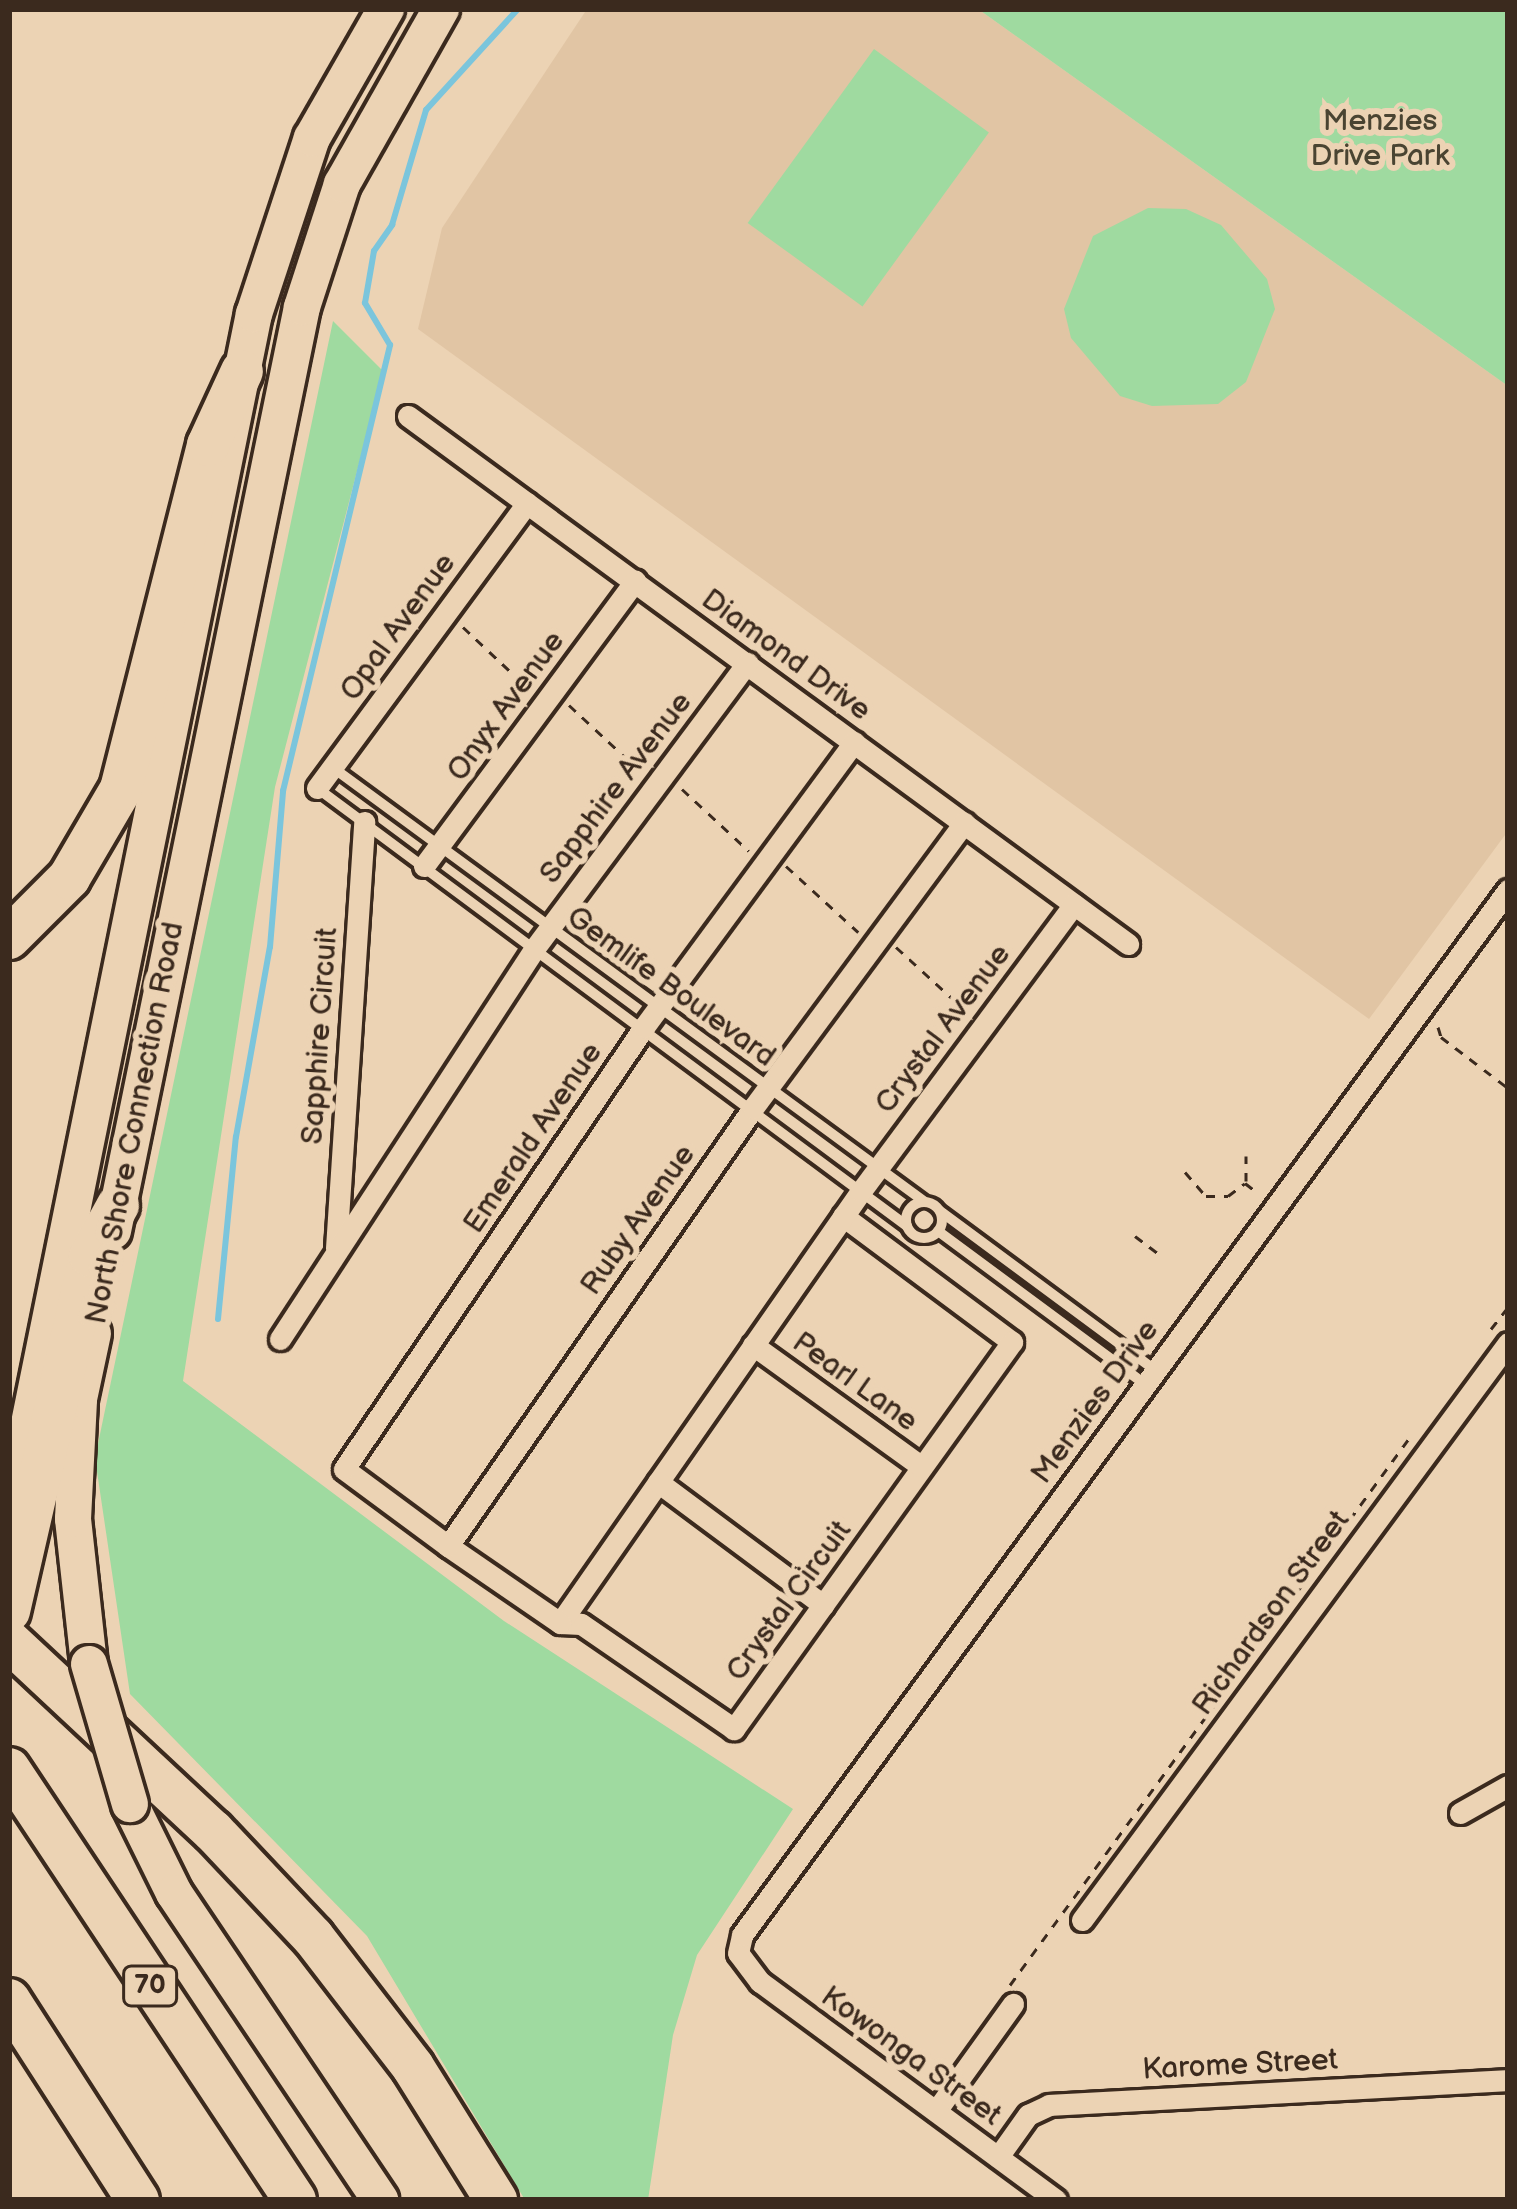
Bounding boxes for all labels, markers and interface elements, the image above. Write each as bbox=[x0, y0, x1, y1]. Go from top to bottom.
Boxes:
park label: Menzies Drive Park bbox=[1311, 103, 1449, 174]
street label: Opal Avenue bbox=[333, 547, 463, 707]
street label: Diamond Drive bbox=[694, 582, 878, 728]
street label: Onyx Avenue bbox=[440, 624, 572, 788]
street label: Sapphire Avenue bbox=[532, 685, 700, 891]
street label: Gemlife Boulevard bbox=[560, 899, 782, 1075]
street label: North Shore Connection Road bbox=[78, 919, 192, 1327]
street label: Sapphire Circuit bbox=[294, 926, 346, 1146]
street label: Crystal Avenue bbox=[868, 937, 1018, 1121]
street label: Emerald Avenue bbox=[456, 1036, 610, 1240]
street label: Ruby Avenue bbox=[573, 1137, 703, 1303]
street label: Menzies Drive bbox=[1024, 1313, 1166, 1491]
street label: Pearl Lane bbox=[785, 1325, 925, 1439]
street label: Richardson Street bbox=[1185, 1503, 1357, 1723]
street label: Crystal Circuit bbox=[719, 1514, 859, 1688]
road number: 70 bbox=[120, 1965, 180, 2007]
street label: Kowonga Street bbox=[814, 1978, 1008, 2134]
street label: Karome Street bbox=[1141, 2042, 1339, 2088]

